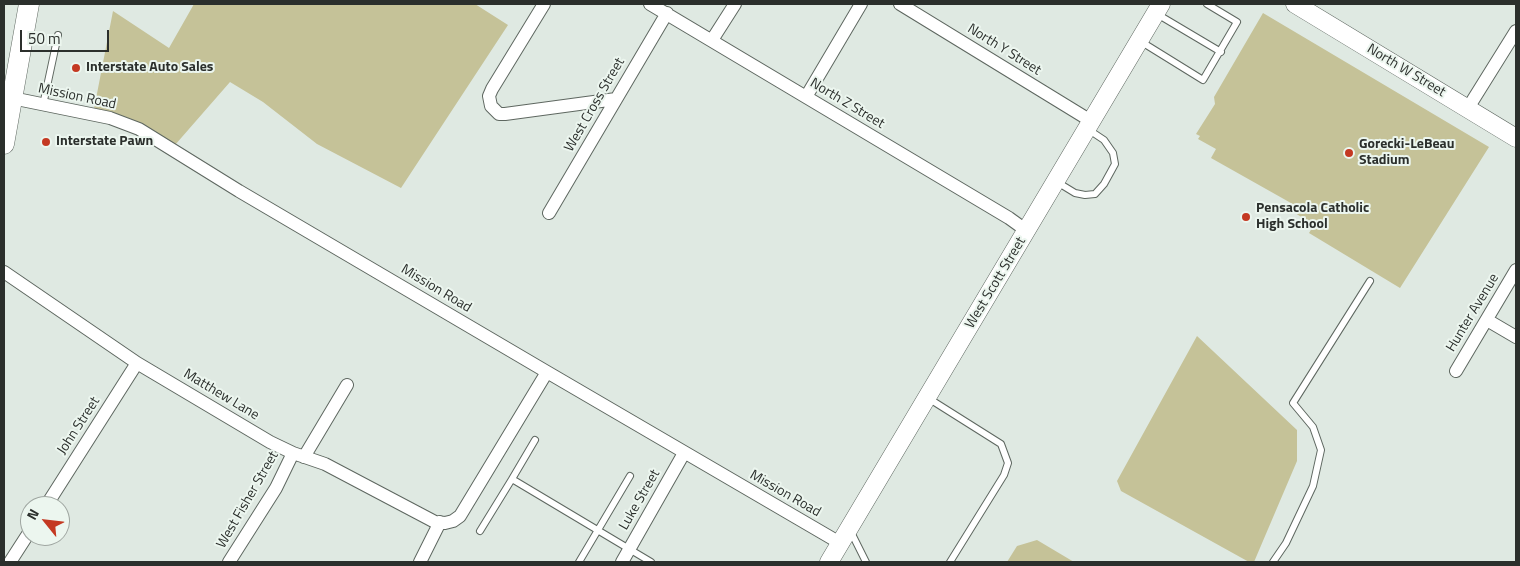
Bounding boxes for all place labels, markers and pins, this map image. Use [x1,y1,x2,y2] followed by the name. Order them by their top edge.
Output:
[86,60,213,76] place label: Interstate Auto Sales
[70,62,82,74] marker: Interstate Auto Sales
[56,134,153,150] place label: Interstate Pawn
[40,136,52,148] marker: Interstate Pawn
[1359,137,1454,170] place label: Gorecki-LeBeau Stadium
[1343,147,1355,159] marker: Gorecki-LeBeau Stadium
[1256,201,1369,233] place label: Pensacola Catholic High School
[1240,211,1252,223] marker: Pensacola Catholic High School

